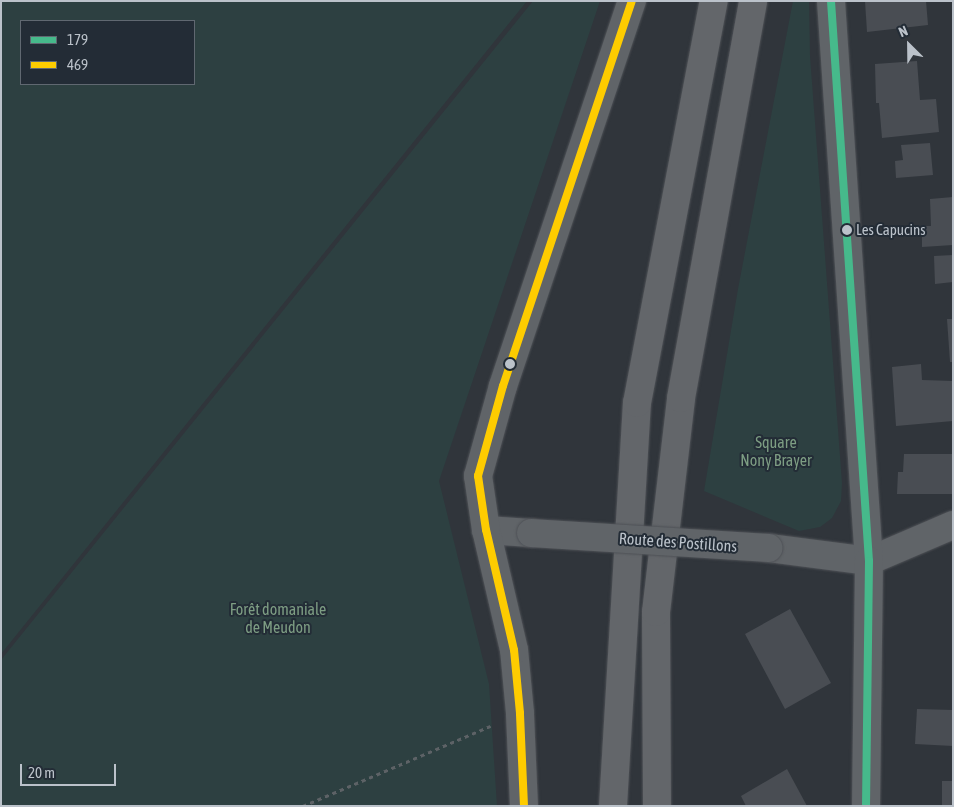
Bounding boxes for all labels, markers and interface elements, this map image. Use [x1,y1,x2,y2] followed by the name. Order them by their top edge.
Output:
[20,20,195,85] legend
[884,20,934,70] north arrow
[896,22,910,40] text: N
[67,31,88,48] text: 179
[67,56,88,73] text: 469
[856,221,926,239] place label: Les Capucins
[842,225,852,235] marker: Les Capucins
[505,359,515,369] unlabelled marker
[740,432,812,470] park label: Square Nony Brayer
[618,528,738,556] street label: Route des Postillons
[230,599,326,637] park label: Forêt domaniale de Meudon
[22,754,119,786] scale bar
[28,764,55,781] text: 20 m

